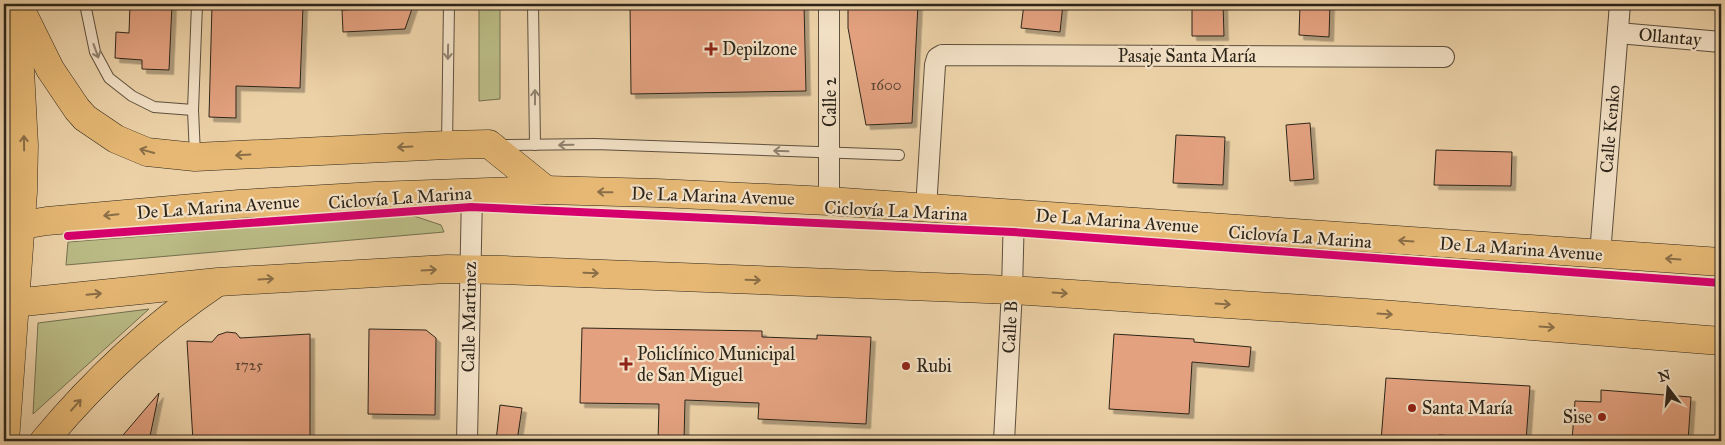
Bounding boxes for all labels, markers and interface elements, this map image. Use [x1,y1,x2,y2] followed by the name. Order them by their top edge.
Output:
[1638,23,1703,51] street label: Ollantay
[722,38,797,60] place label: Depilzone
[704,42,718,56] marker: Depilzone
[92,43,101,58] one-way arrow
[443,44,453,60] one-way arrow
[1118,45,1257,67] street label: Pasaje Santa María
[870,76,902,94] house number: 1600
[819,77,841,127] street label: Calle 2
[1595,84,1625,174] street label: Calle Kenko
[530,89,539,105] one-way arrow
[19,135,28,151] one-way arrow
[558,140,574,150] one-way arrow
[397,142,413,151] one-way arrow
[139,145,155,155] one-way arrow
[773,146,790,156] one-way arrow
[235,150,251,159] one-way arrow
[328,182,473,214] street label: Ciclovía La Marina
[631,182,795,210] street label: De La Marina Avenue
[598,187,614,197] one-way arrow
[136,190,300,224] street label: De La Marina Avenue
[824,196,969,226] street label: Ciclovía La Marina
[1035,204,1199,238] street label: De La Marina Avenue
[103,211,119,220] one-way arrow
[1228,221,1373,253] street label: Ciclovía La Marina
[1439,232,1603,266] street label: De La Marina Avenue
[1398,236,1414,245] one-way arrow
[1665,254,1681,264] one-way arrow
[457,261,481,373] street label: Calle Martinez
[420,265,436,274] one-way arrow
[582,268,599,278] one-way arrow
[258,275,274,284] one-way arrow
[745,275,761,284] one-way arrow
[86,289,102,299] one-way arrow
[1052,289,1068,298] one-way arrow
[1214,299,1230,308] one-way arrow
[998,300,1022,354] street label: Calle B
[1376,310,1392,319] one-way arrow
[1538,322,1554,332] one-way arrow
[637,343,795,387] place label: Policlínico Municipal de San Miguel
[916,355,952,377] place label: Rubi
[235,356,263,374] house number: 1725
[619,357,633,371] marker: Policlínico Municipal de San Miguel
[900,360,912,372] marker: Rubi
[1642,362,1692,412] north arrow
[1657,366,1673,386] text: N
[1422,397,1513,419] place label: Santa María
[70,398,82,411] one-way arrow
[1406,402,1418,414] marker: Santa María
[1563,406,1592,428] place label: Sise
[1596,411,1608,423] marker: Sise

